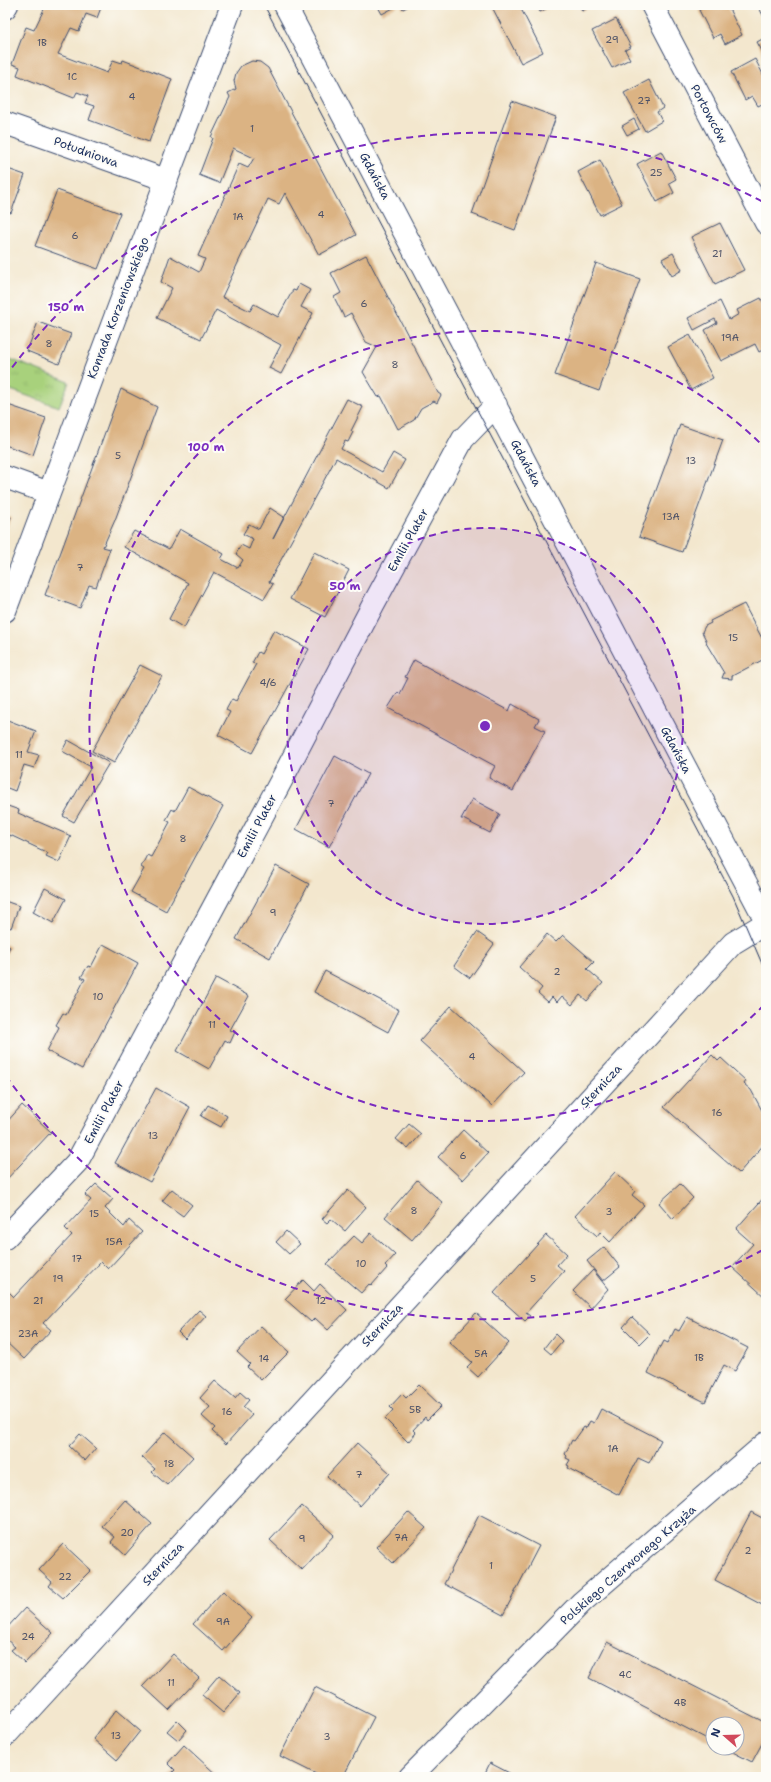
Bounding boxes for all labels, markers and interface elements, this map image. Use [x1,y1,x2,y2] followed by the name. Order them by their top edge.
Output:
[605,33,619,46] house number: 29
[37,36,47,49] house number: 1B
[67,70,77,83] house number: 1C
[687,82,732,147] street label: Portowców
[129,90,136,103] house number: 4
[637,94,651,107] house number: 27
[250,122,254,135] house number: 1
[51,133,121,171] street label: Południowa
[356,150,394,203] street label: Gdańska
[650,166,662,179] house number: 25
[318,208,325,221] house number: 4
[232,210,244,223] house number: 1A
[72,229,79,242] house number: 6
[84,235,152,381] street label: Konrada Korzeniowskiego
[712,247,722,260] house number: 21
[361,297,368,310] house number: 6
[48,299,84,315] text: 150 m
[721,331,739,344] house number: 19A
[46,337,53,350] house number: 8
[392,358,399,371] house number: 8
[507,437,545,490] street label: Gdańska
[188,439,225,455] text: 100 m
[115,449,121,462] house number: 5
[686,454,696,467] house number: 13
[384,505,432,575] street label: Emilii Plater
[662,510,680,523] house number: 13A
[77,561,84,574] house number: 7
[330,578,361,594] text: 50 m
[728,631,738,644] house number: 15
[259,676,277,689] house number: 4/6
[478,719,492,733] centre of rings
[657,724,695,777] street label: Gdańska
[15,748,23,761] house number: 11
[233,791,281,861] street label: Emilii Plater
[328,797,335,810] house number: 7
[180,832,187,845] house number: 8
[270,906,277,919] house number: 9
[554,965,561,978] house number: 2
[93,990,103,1003] house number: 10
[208,1018,216,1031] house number: 11
[469,1050,476,1063] house number: 4
[577,1060,626,1111] street label: Sternicza
[80,1077,128,1147] street label: Emilii Plater
[712,1106,722,1119] house number: 16
[148,1129,158,1142] house number: 13
[460,1149,467,1162] house number: 6
[411,1204,418,1217] house number: 8
[606,1205,613,1218] house number: 3
[89,1207,99,1220] house number: 15
[105,1235,123,1248] house number: 15A
[72,1252,82,1265] house number: 17
[356,1257,366,1270] house number: 10
[53,1272,63,1285] house number: 19
[530,1272,536,1285] house number: 5
[33,1294,43,1307] house number: 21
[316,1294,326,1307] house number: 12
[358,1299,407,1350] street label: Sternicza
[18,1327,38,1340] house number: 23A
[474,1347,488,1360] house number: 5A
[694,1351,704,1364] house number: 1B
[259,1352,269,1365] house number: 14
[409,1403,421,1416] house number: 5B
[222,1405,232,1418] house number: 16
[607,1442,619,1455] house number: 1A
[163,1457,175,1470] house number: 18
[356,1468,363,1481] house number: 7
[557,1501,700,1628] street label: Polskiego Czerwonego Krzyża
[120,1526,134,1539] house number: 20
[394,1531,408,1544] house number: 7A
[299,1532,306,1545] house number: 9
[139,1538,188,1589] street label: Sternicza
[745,1544,752,1557] house number: 2
[489,1559,493,1572] house number: 1
[58,1570,72,1583] house number: 22
[216,1615,230,1628] house number: 9A
[21,1630,35,1643] house number: 24
[618,1668,632,1681] house number: 4C
[167,1676,175,1689] house number: 11
[674,1696,687,1709] house number: 4B
[705,1716,745,1756] north arrow
[708,1726,725,1739] text: N
[111,1729,121,1742] house number: 13
[324,1730,331,1743] house number: 3

